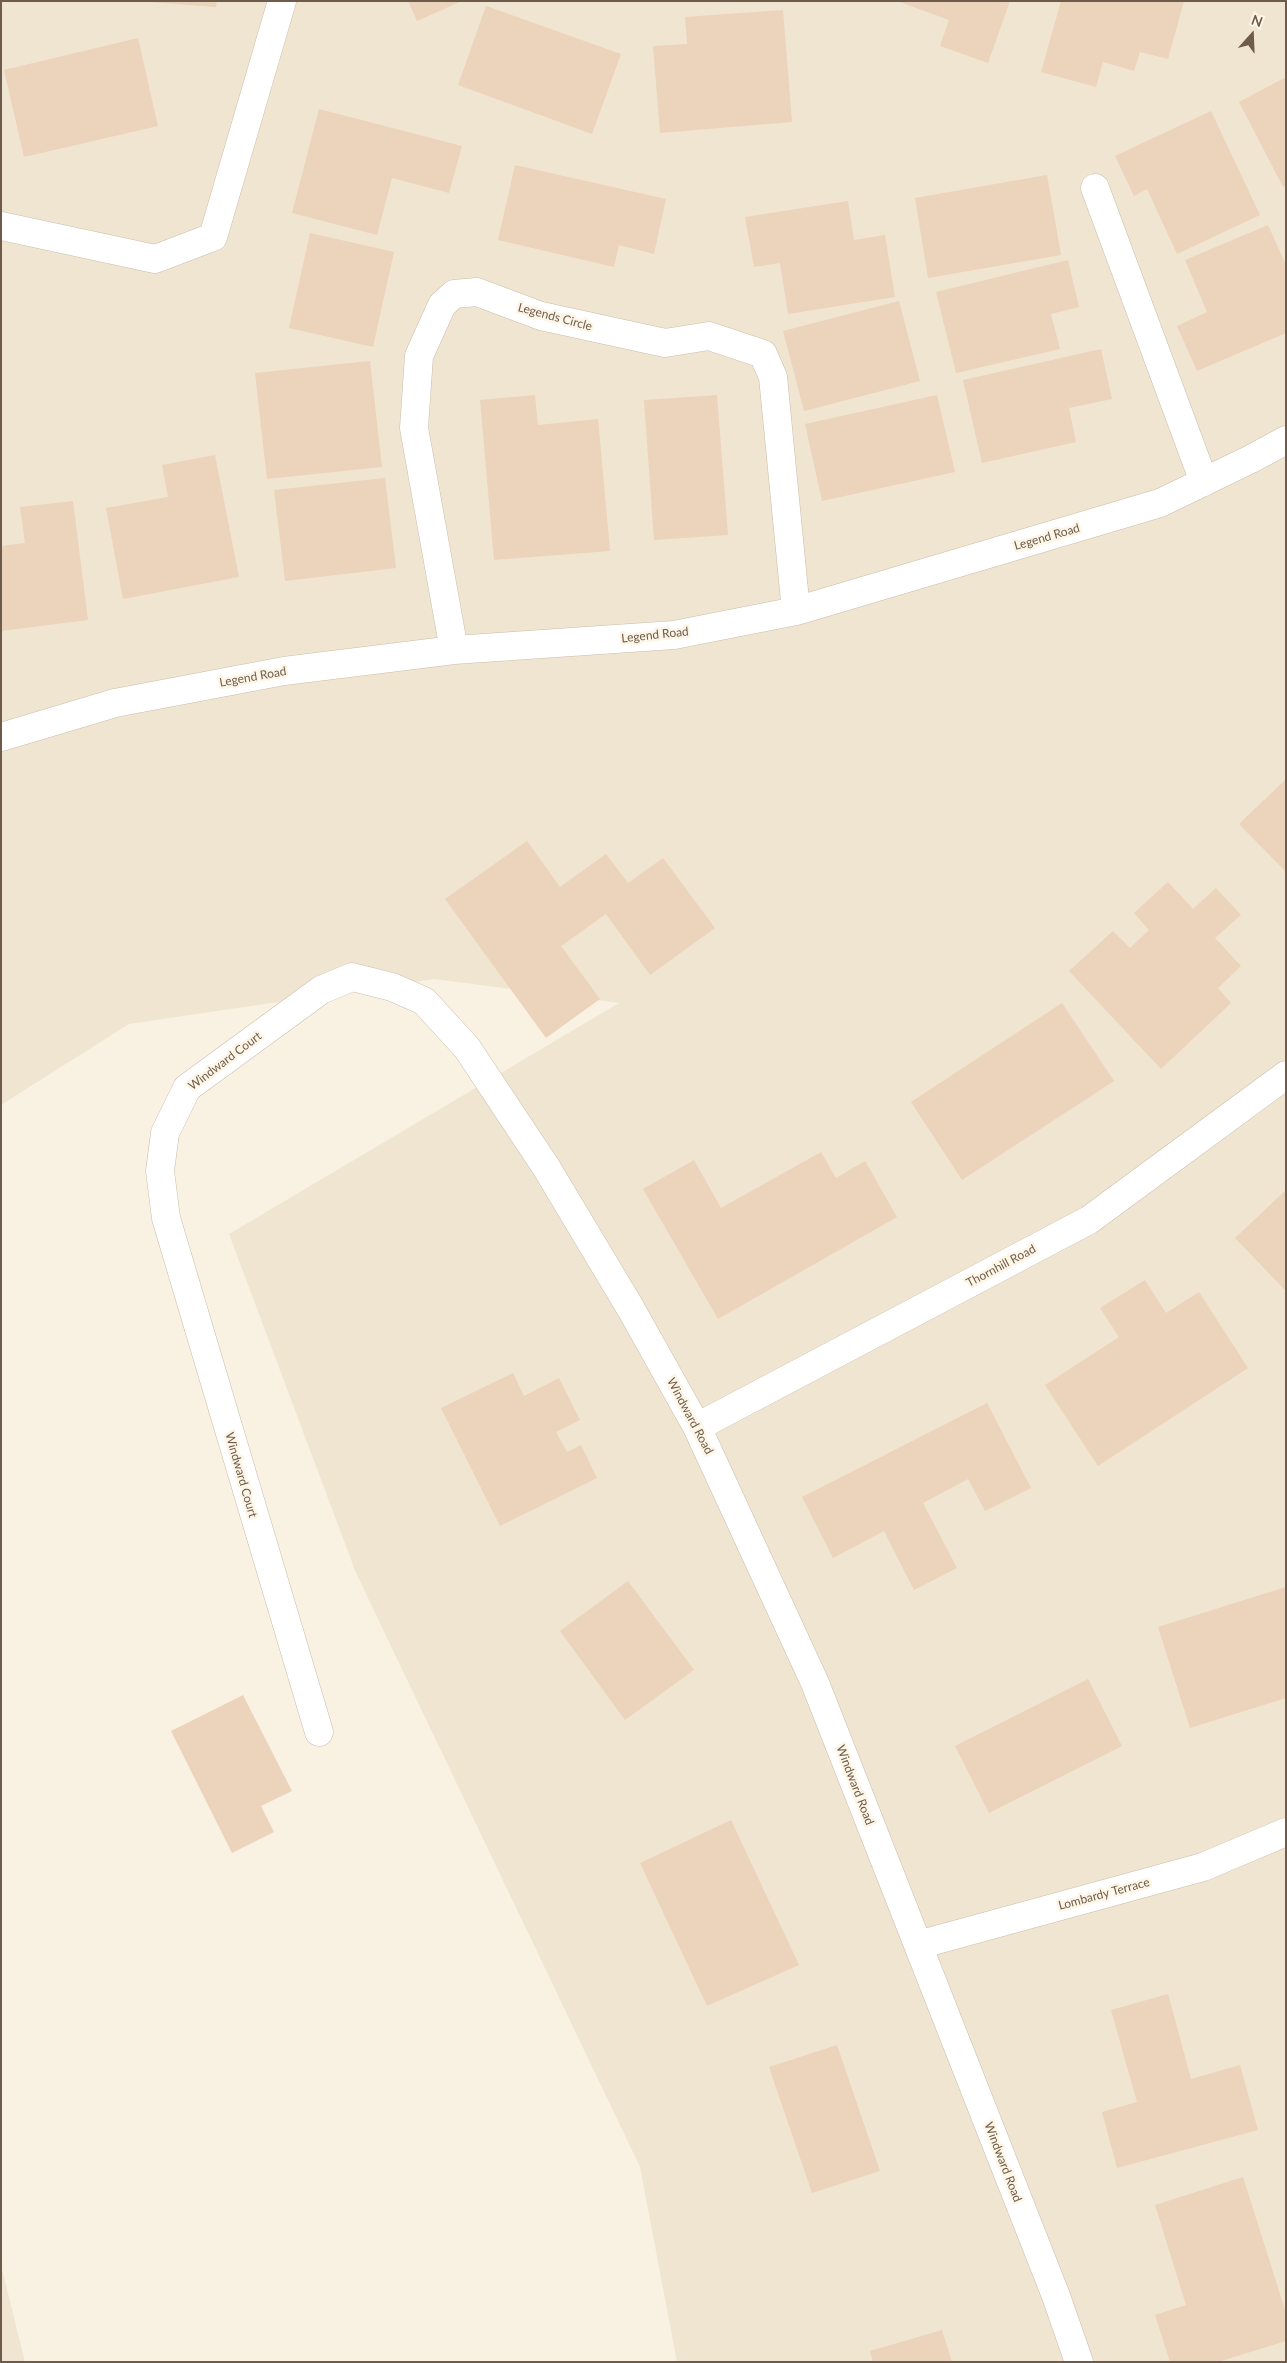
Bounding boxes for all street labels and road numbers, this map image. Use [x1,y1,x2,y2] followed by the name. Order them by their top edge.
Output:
[516,300,594,334] street label: Legends Circle
[1013,521,1081,553] street label: Legend Road
[621,624,689,646] street label: Legend Road
[218,664,288,690] street label: Legend Road
[186,1029,264,1093] street label: Windward Court
[964,1242,1038,1290] street label: Thornhill Road
[664,1375,716,1457] street label: Windward Road
[222,1431,260,1519] street label: Windward Court
[833,1743,877,1827] street label: Windward Road
[1057,1875,1151,1913] street label: Lombardy Terrace
[981,2120,1025,2204] street label: Windward Road

